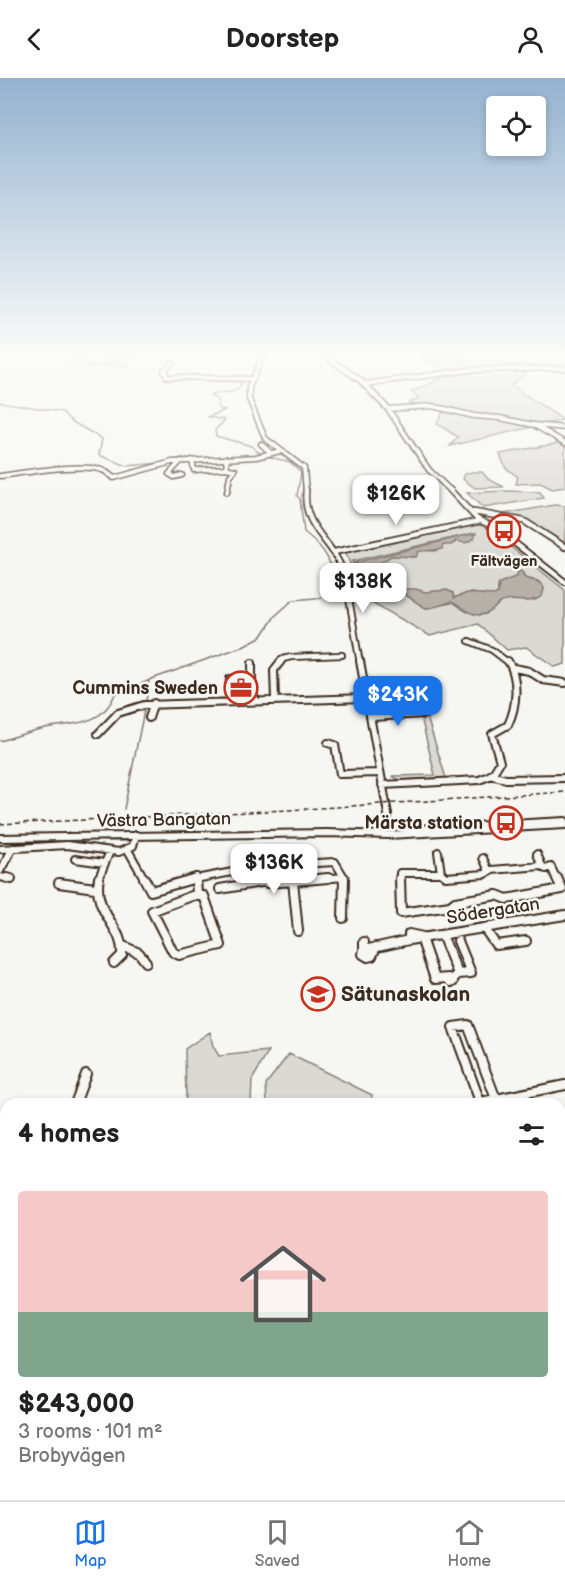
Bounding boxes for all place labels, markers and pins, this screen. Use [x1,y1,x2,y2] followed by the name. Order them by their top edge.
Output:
[354,475,438,526] pin: $126K
[486,513,522,549] bus stop icon: Fältvägen
[471,552,537,571] place label: Fältvägen
[321,563,405,614] pin: $138K
[223,670,259,706] office icon: Cummins Sweden
[356,676,440,727] pin: $243K
[72,678,218,699] place label: Cummins Sweden
[488,805,524,841] bus stop icon: Märsta station
[365,813,483,834] place label: Märsta station
[232,844,316,895] pin: $136K
[300,976,336,1012] school or university icon: Sätunaskolan
[341,982,470,1007] place label: Sätunaskolan

